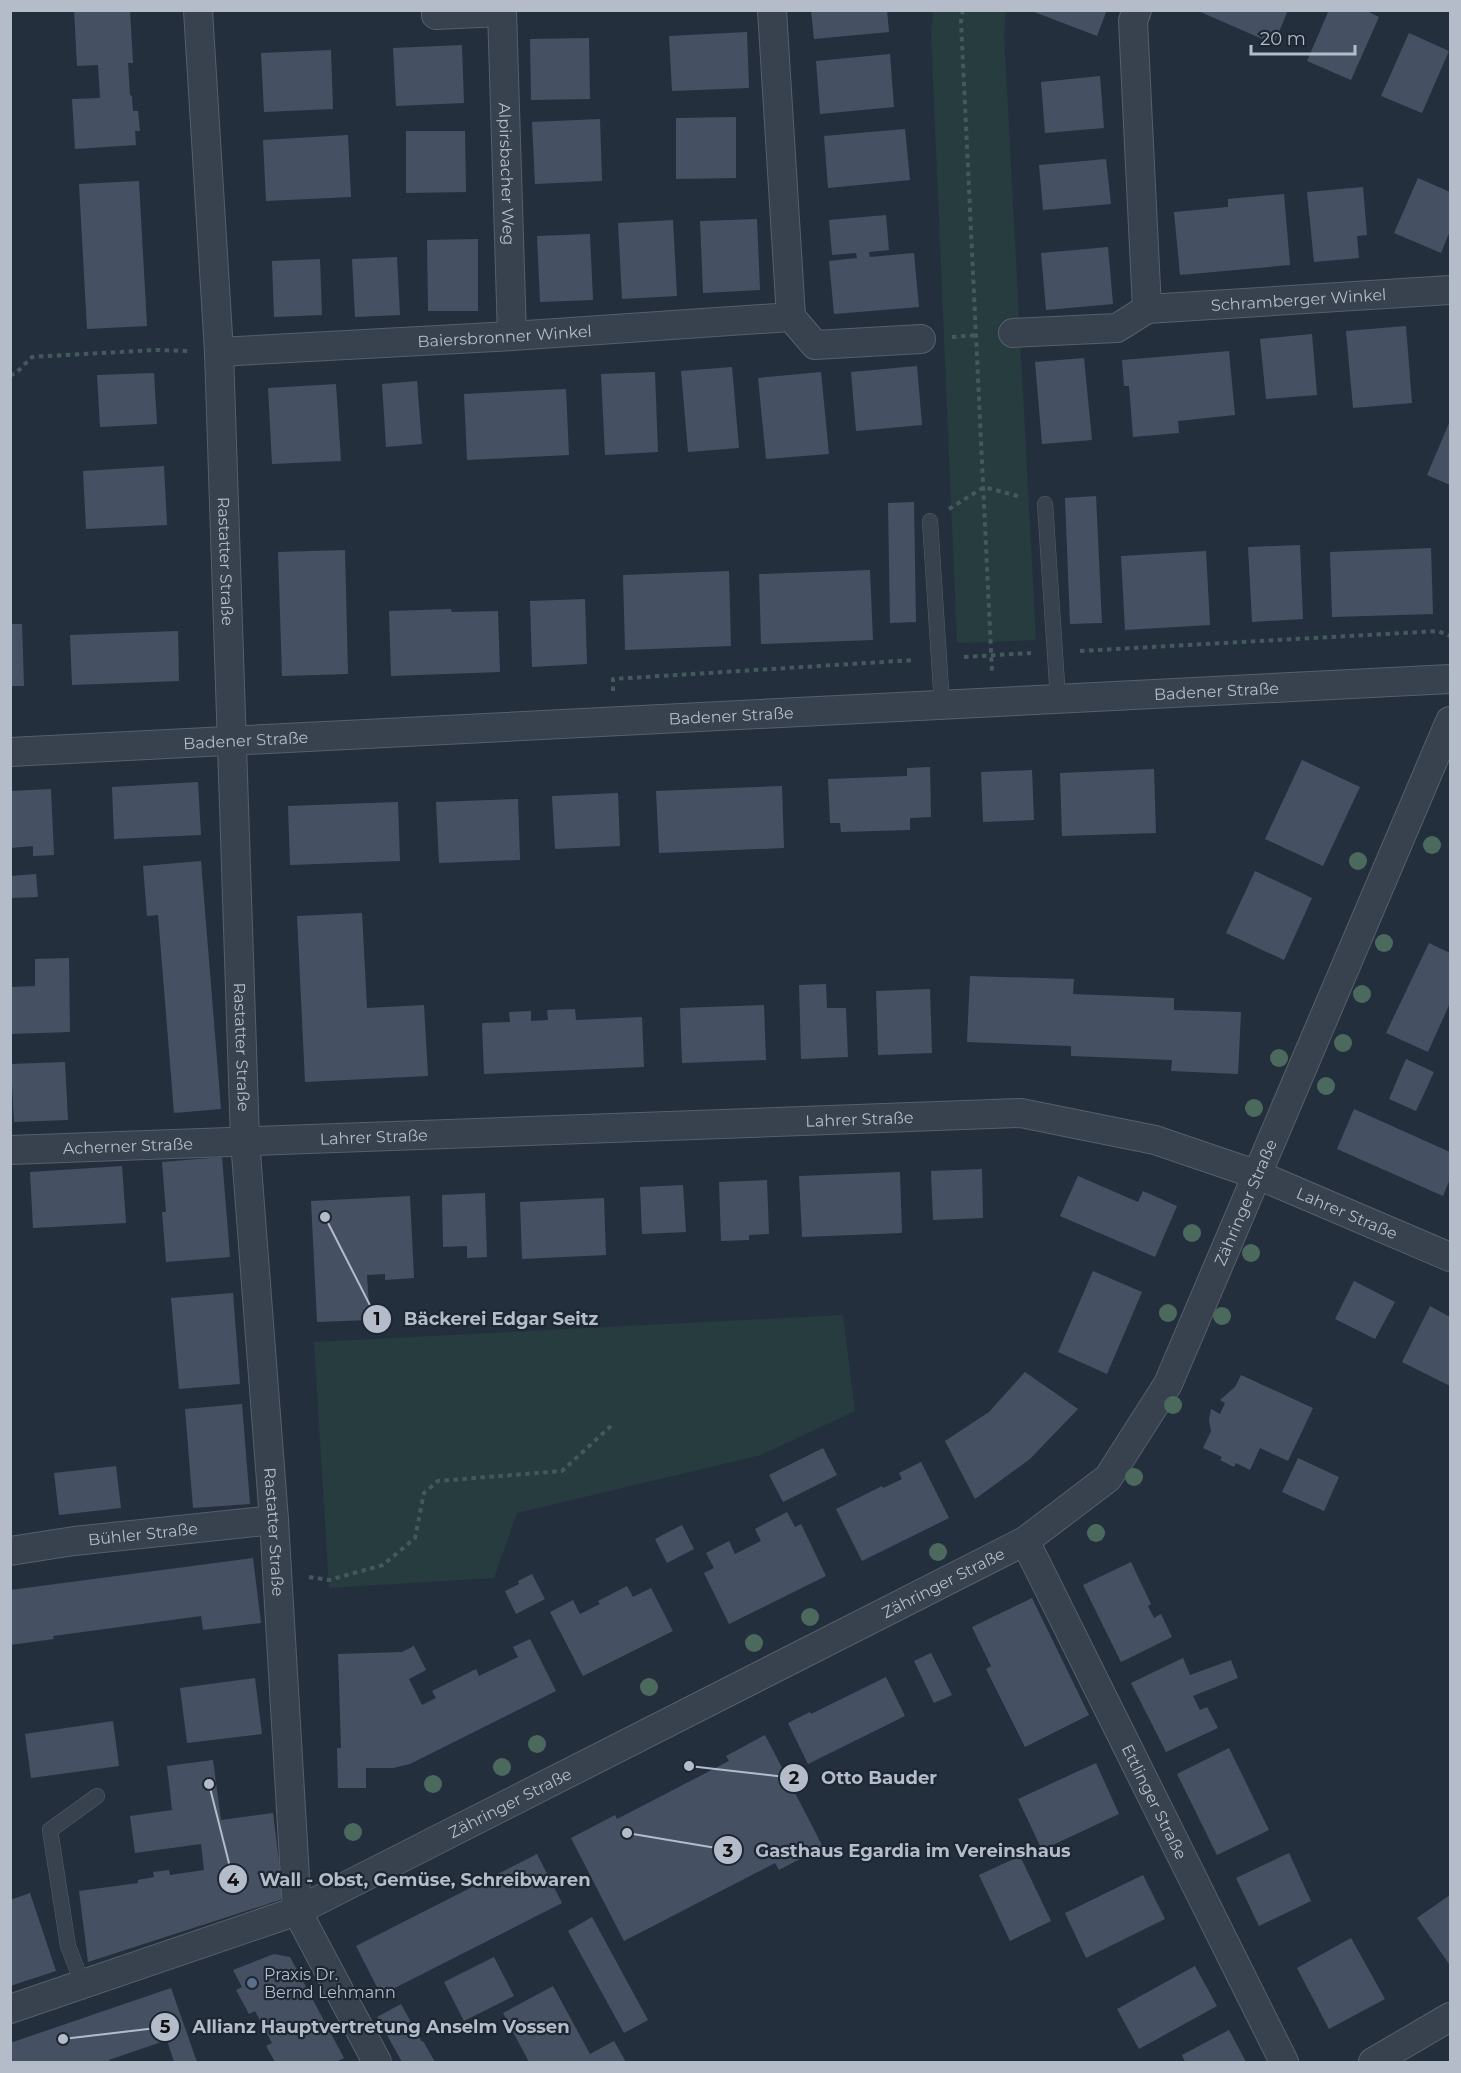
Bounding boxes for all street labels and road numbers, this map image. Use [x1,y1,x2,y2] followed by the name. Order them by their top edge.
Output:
[495,102,518,246] street label: Alpirsbacher Weg
[1210,285,1387,315] street label: Schramberger Winkel
[417,322,592,351] street label: Baiersbronner Winkel
[214,496,237,626] street label: Rastatter Straße
[1154,679,1279,704] street label: Badener Straße
[668,703,794,729] street label: Badener Straße
[183,728,309,753] street label: Badener Straße
[230,982,253,1112] street label: Rastatter Straße
[805,1108,914,1131] street label: Lahrer Straße
[319,1126,428,1149] street label: Lahrer Straße
[63,1134,193,1158] street label: Acherner Straße
[1210,1137,1281,1269] street label: Zähringer Straße
[1293,1184,1400,1243] street label: Lahrer Straße
[260,1467,287,1597] street label: Rastatter Straße
[87,1519,199,1549] street label: Bühler Straße
[879,1544,1008,1622] street label: Zähringer Straße
[1118,1741,1191,1862] street label: Ettlinger Straße
[445,1764,575,1842] street label: Zähringer Straße

